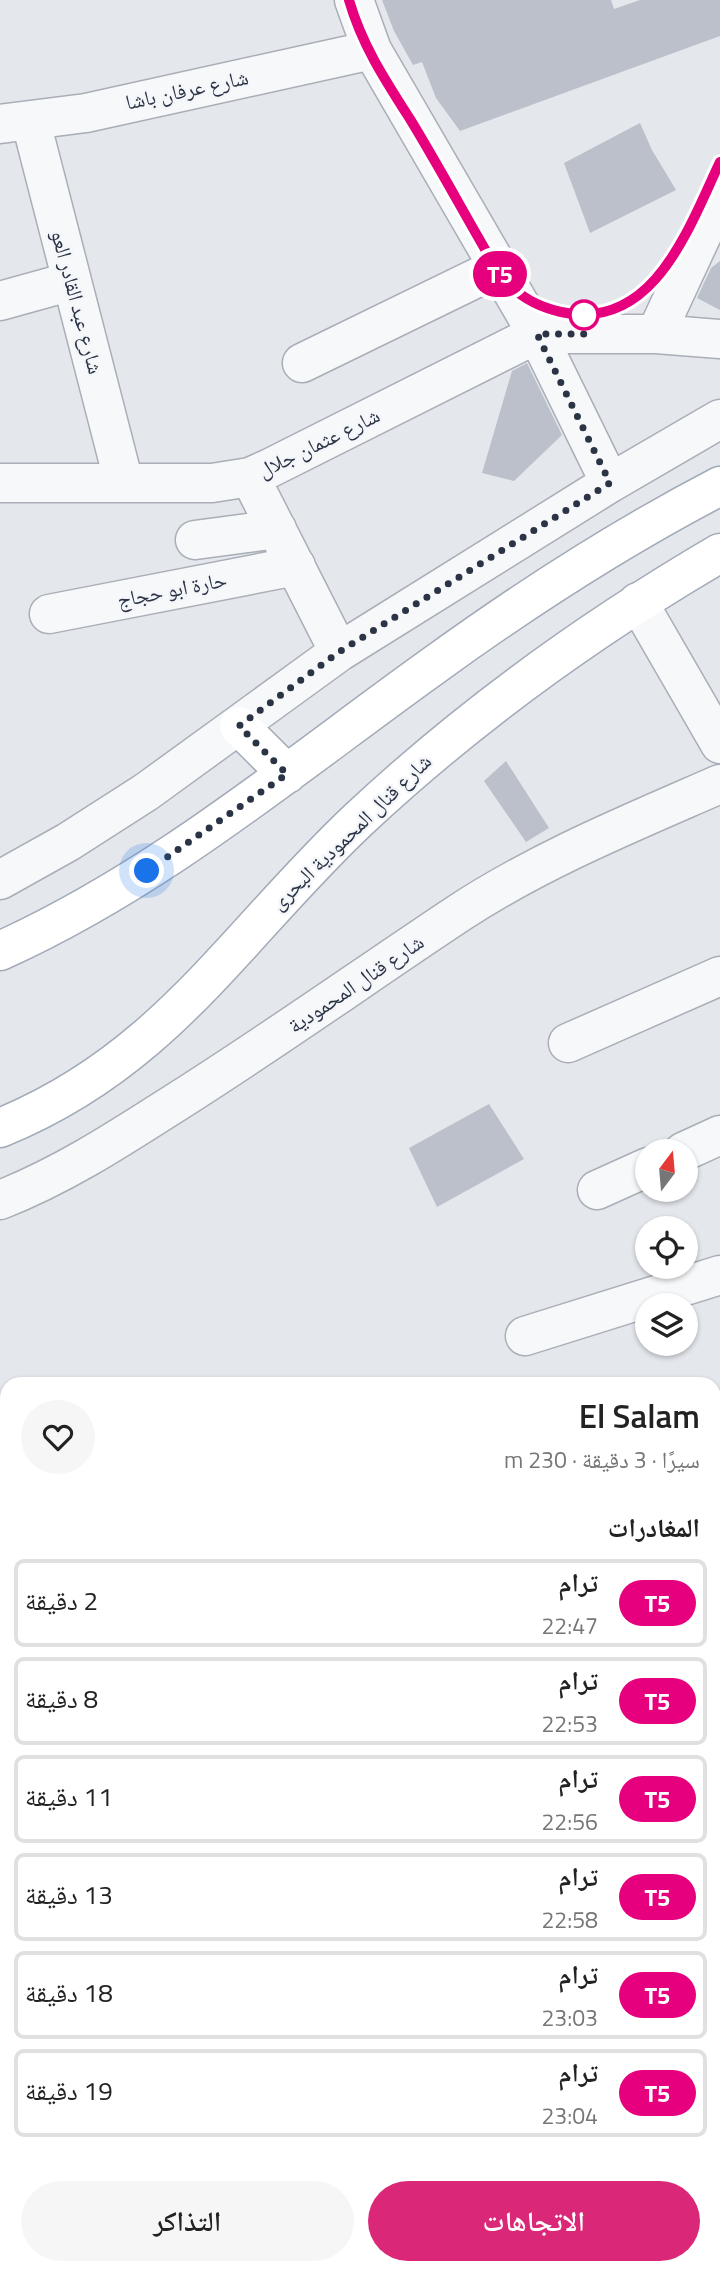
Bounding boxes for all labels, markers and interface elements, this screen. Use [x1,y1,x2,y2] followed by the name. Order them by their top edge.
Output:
[122,60,251,118] street label: شارع عرفان باشا
[43,226,113,377] street label: شارع عبد القادر العو
[468,251,532,297] line badge: T5
[487,256,513,292] text: T5
[569,300,599,330] unlabelled marker
[252,399,385,485] street label: شارع عثمان جلال
[114,563,229,615] street label: حارة ابو حجاج
[262,746,438,917] street label: شارع قنال المحمودية البحرى
[129,853,164,888] your location
[281,926,430,1041] street label: شارع قنال المحمودية
[635,1139,698,1202] north arrow
[635,1139,698,1356] map controls
[635,1216,698,1279] button: locate
[635,1293,698,1356] button: layers
[579,1391,700,1441] text: El Salam
[21,1400,95,1474] button: heart
[504,1442,700,1477] text: سيرًا · 3 دقيقة · 230 m
[608,1508,700,1547] text: المغادرات
[558,1563,598,1602] text: ترام
[25,1581,98,1620] text: 2 دقيقة
[644,1585,671,1621] text: T5
[541,1608,598,1643] text: 22:47
[558,1661,598,1700] text: ترام
[25,1679,98,1718] text: 8 دقيقة
[644,1683,671,1719] text: T5
[541,1706,598,1741] text: 22:53
[558,1759,598,1798] text: ترام
[25,1777,113,1816] text: 11 دقيقة
[644,1781,671,1817] text: T5
[541,1804,598,1839] text: 22:56
[558,1857,598,1896] text: ترام
[25,1875,113,1914] text: 13 دقيقة
[644,1879,671,1915] text: T5
[541,1902,598,1937] text: 22:58
[558,1955,598,1994] text: ترام
[25,1973,113,2012] text: 18 دقيقة
[644,1977,671,2013] text: T5
[541,2000,598,2035] text: 23:03
[558,2053,598,2092] text: ترام
[25,2071,113,2110] text: 19 دقيقة
[644,2075,671,2111] text: T5
[541,2098,598,2133] text: 23:04
[21,2181,354,2261] button: التذاكر
[368,2181,700,2261] button: الاتجاهات

